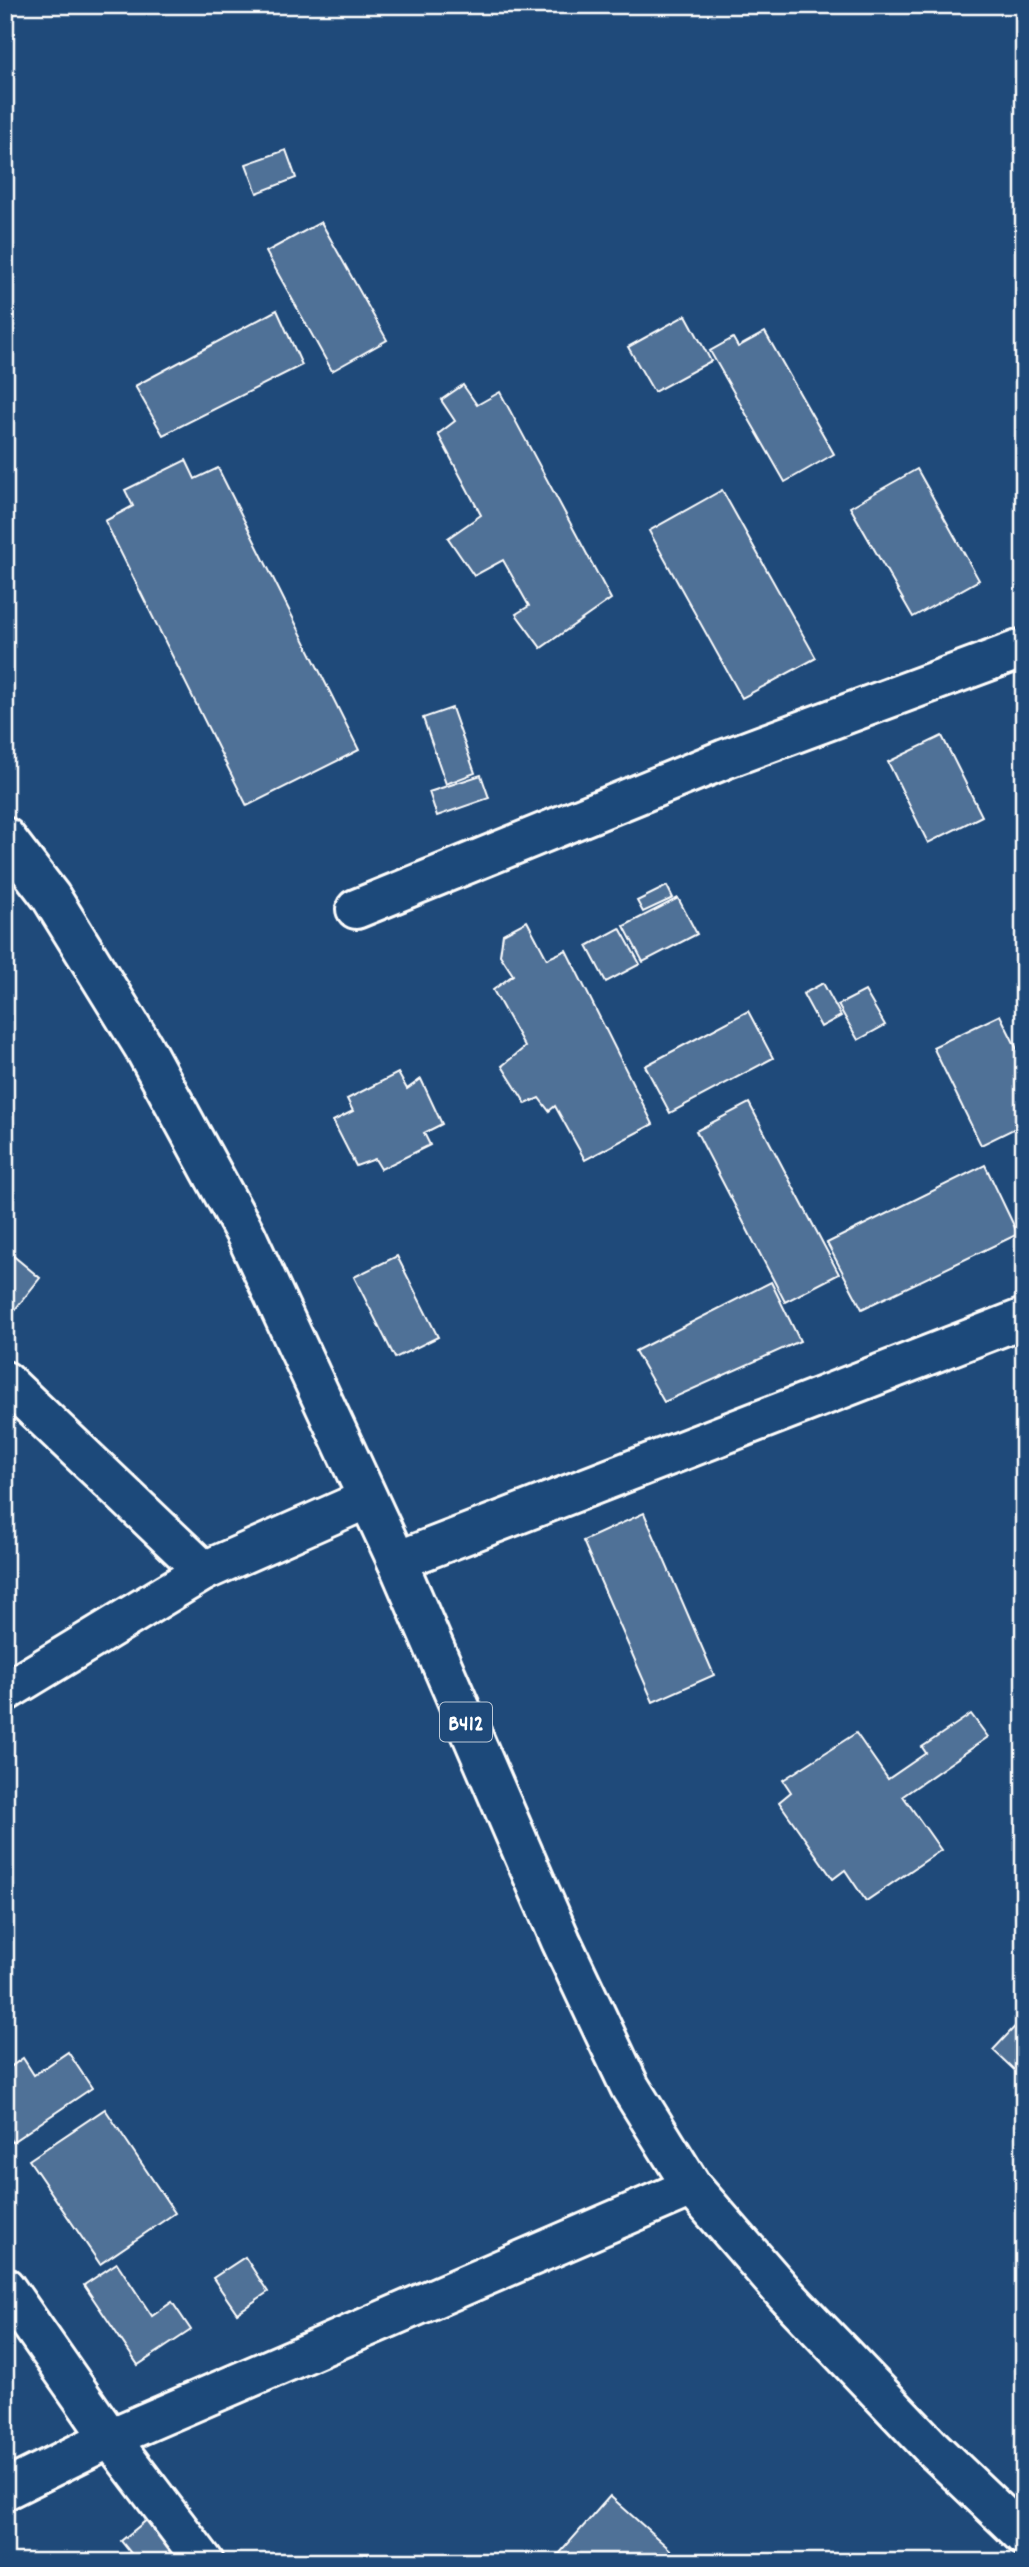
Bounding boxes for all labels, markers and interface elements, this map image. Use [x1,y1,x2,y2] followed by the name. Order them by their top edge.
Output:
[440,1702,492,1742] road number: B412

